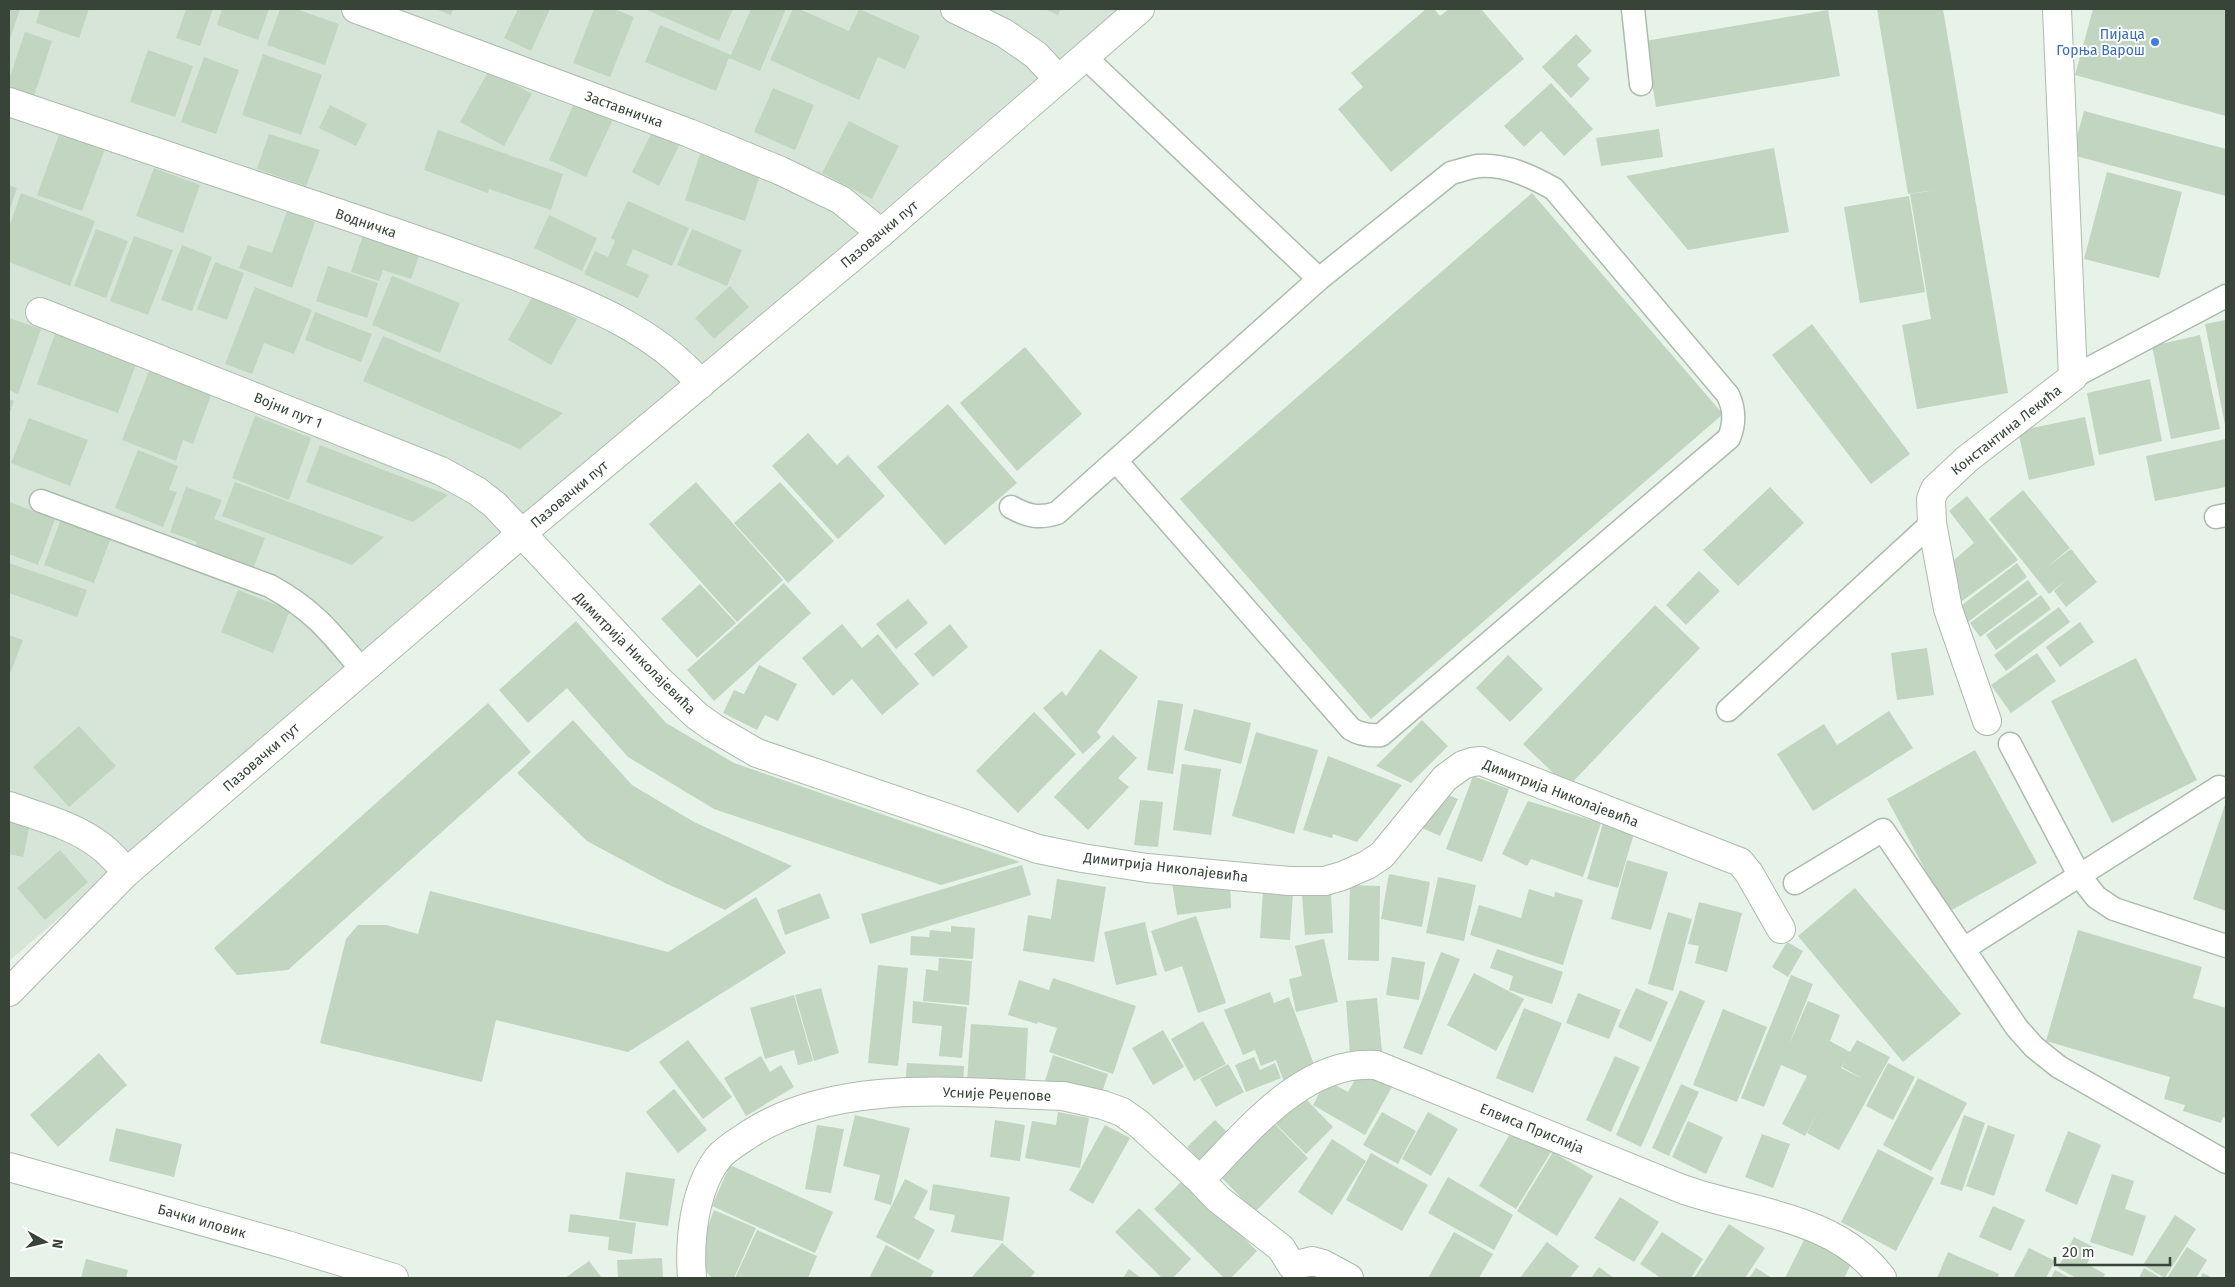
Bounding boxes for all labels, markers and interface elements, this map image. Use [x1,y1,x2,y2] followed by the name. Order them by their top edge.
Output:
[2056,26,2145,59] place label: Пијаца Горња Варош
[2149,36,2161,48] marker: Пијаца Горња Варош
[582,87,665,131] street label: Заставничка
[837,197,922,272] street label: Пазовачки пут
[333,205,399,242] street label: Водничка
[1948,382,2065,479] street label: Константина Лекића
[251,389,324,432] street label: Војни пут 1
[527,457,612,532] street label: Пазовачки пут
[569,588,699,718] street label: Димитрија Николајевића
[219,719,304,795] street label: Пазовачки пут
[1480,756,1641,831] street label: Димитрија Николајевића
[1082,849,1249,886] street label: Димитрија Николајевића
[942,1084,1052,1105] street label: Усније Реџепове
[1477,1100,1586,1157] street label: Елвиса Прислија
[156,1201,249,1242] street label: Бачки иловик
[20,1217,70,1267] north arrow
[2055,1234,2170,1266] scale bar
[48,1238,66,1250] text: N
[2062,1243,2095,1261] text: 20 m

